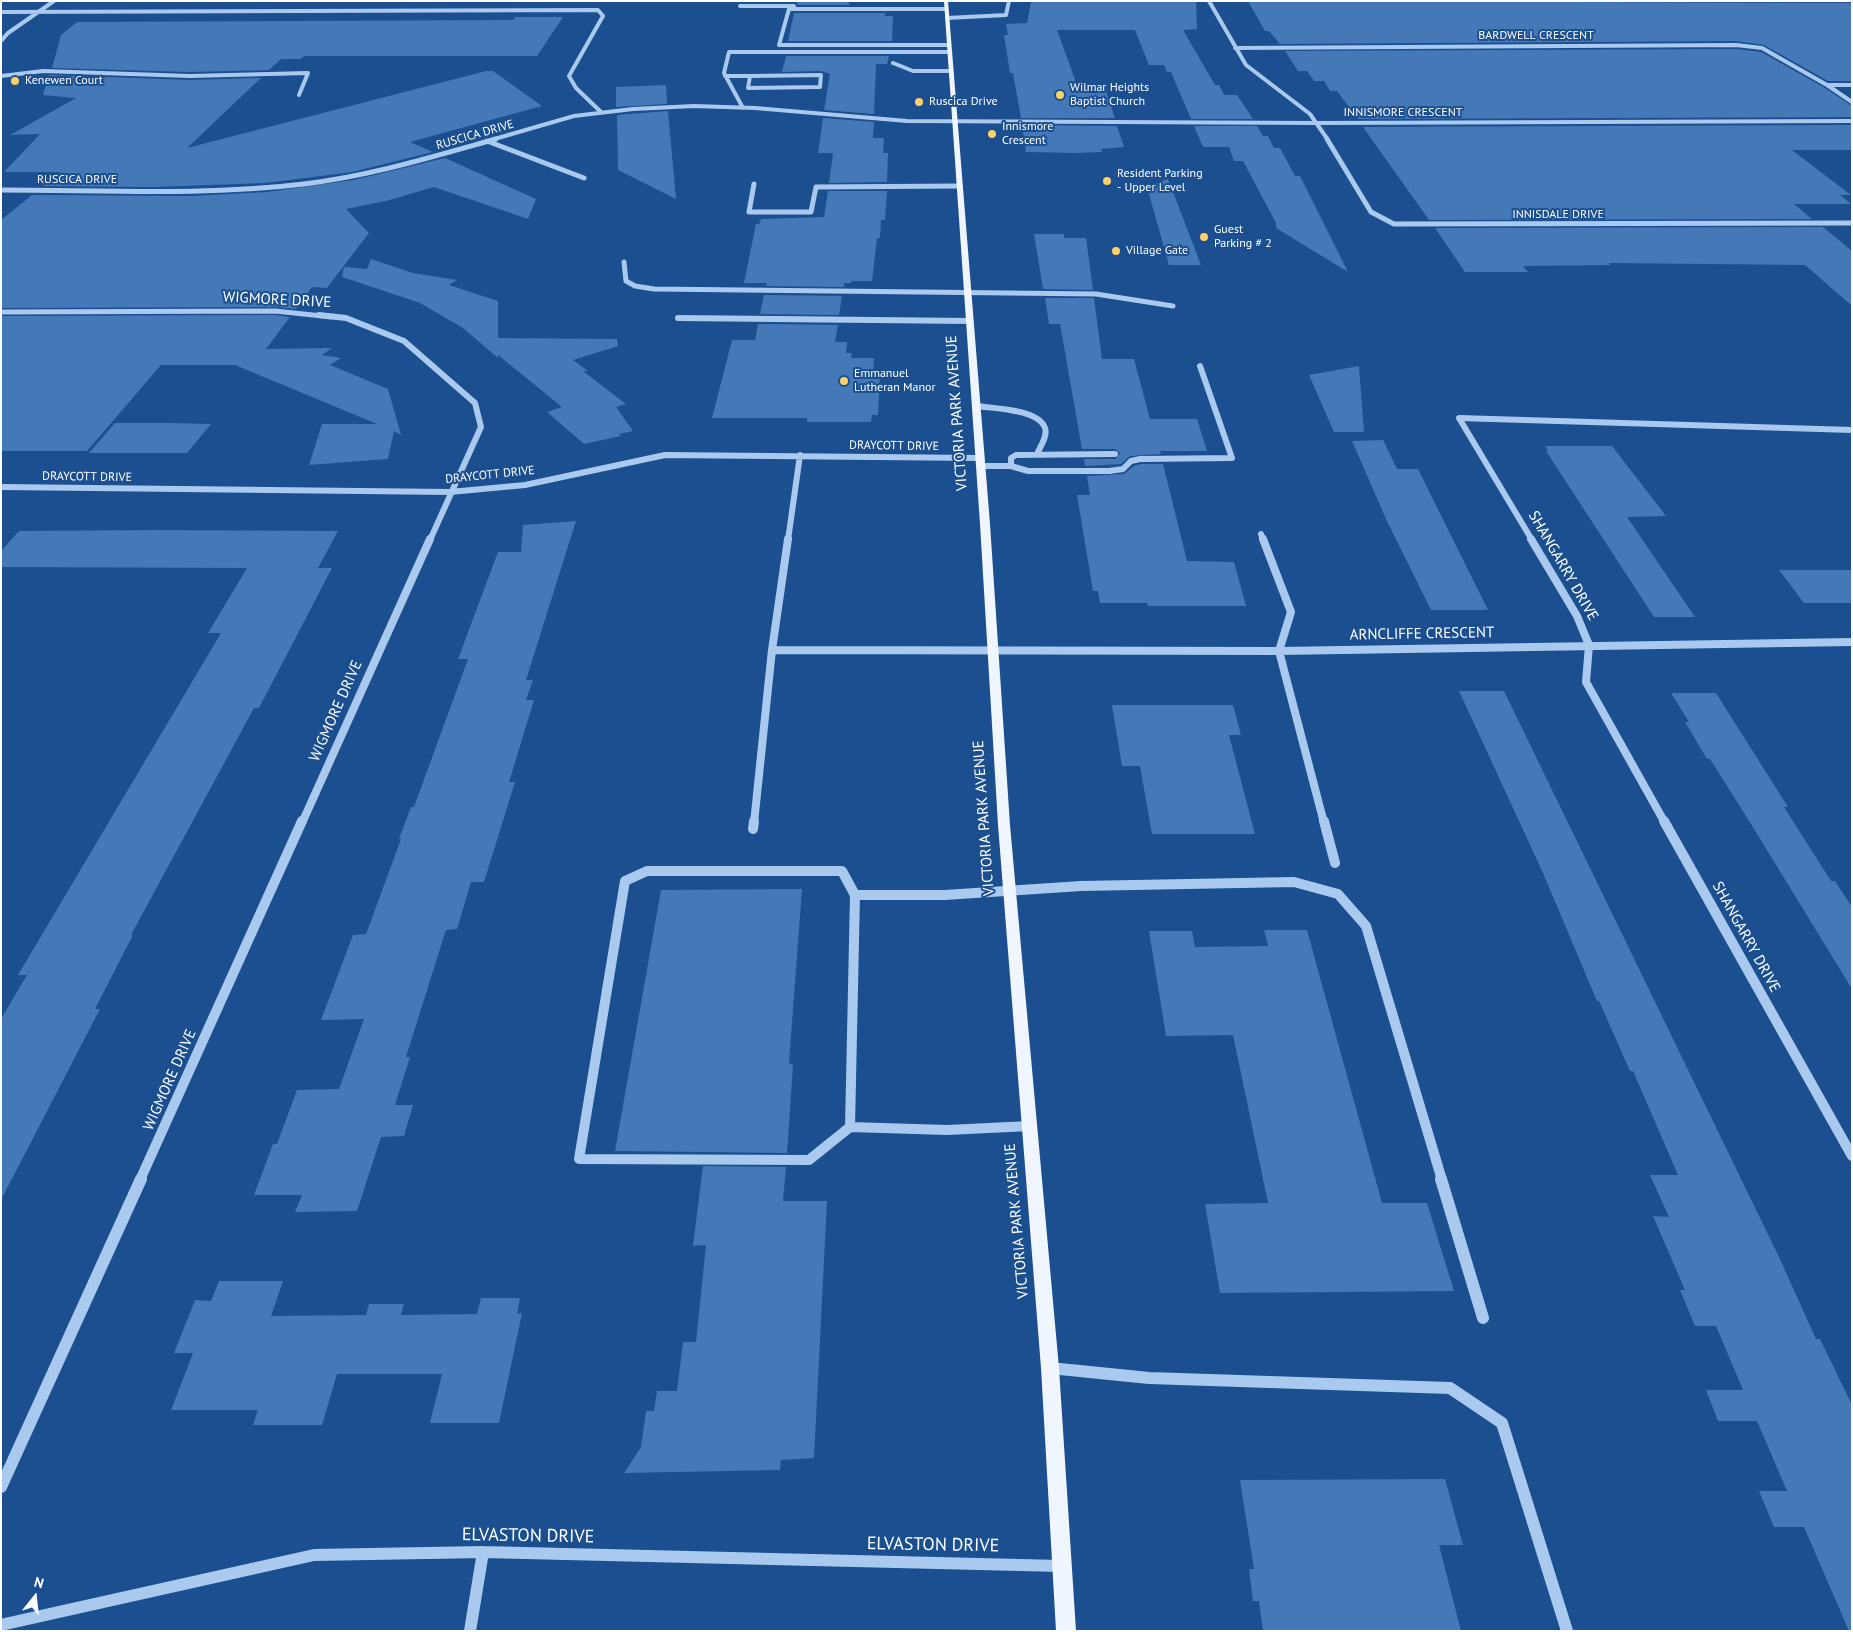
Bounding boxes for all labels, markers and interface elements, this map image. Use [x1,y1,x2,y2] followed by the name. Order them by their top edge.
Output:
[1478,29,1594,43] street label: BARDWELL CRESCENT
[25,74,103,88] place label: Kenewen Court
[9,75,21,87] marker: Kenewen Court
[1070,81,1149,109] place label: Wilmar Heights Baptist Church
[1054,89,1066,101] marker: Wilmar Heights Baptist Church
[929,95,998,109] place label: Ruscica Drive
[913,96,925,108] marker: Ruscica Drive
[1344,106,1462,120] street label: INNISMORE CRESCENT
[434,117,516,153] street label: RUSCICA DRIVE
[1002,120,1053,148] place label: Innismore Crescent
[986,128,998,140] marker: Innismore Crescent
[1117,167,1203,195] place label: Resident Parking - Upper Level
[37,173,117,187] street label: RUSCICA DRIVE
[1101,175,1113,187] marker: Resident Parking - Upper Level
[1512,208,1604,222] street label: INNISDALE DRIVE
[1214,223,1272,251] place label: Guest Parking # 2
[1198,231,1210,243] marker: Guest Parking # 2
[1126,244,1188,258] place label: Village Gate
[1110,245,1122,257] marker: Village Gate
[222,288,332,312] street label: WIGMORE DRIVE
[943,335,971,491] street label: VICTORIA PARK AVENUE
[854,367,935,395] place label: Emmanuel Lutheran Manor
[838,375,850,387] marker: Emmanuel Lutheran Manor
[849,438,939,454] street label: DRAYCOTT DRIVE
[445,463,535,487] street label: DRAYCOTT DRIVE
[42,469,132,485] street label: DRAYCOTT DRIVE
[1524,508,1602,624] street label: SHANGARRY DRIVE
[1350,624,1494,644] street label: ARNCLIFFE CRESCENT
[306,658,366,764] street label: WIGMORE DRIVE
[970,740,998,896] street label: VICTORIA PARK AVENUE
[1708,878,1784,996] street label: SHANGARRY DRIVE
[140,1027,200,1133] street label: WIGMORE DRIVE
[1001,1143,1033,1299] street label: VICTORIA PARK AVENUE
[462,1524,594,1548] street label: ELVASTON DRIVE
[867,1533,999,1557] street label: ELVASTON DRIVE
[10,1572,60,1622] north arrow
[32,1573,46,1592] text: N

